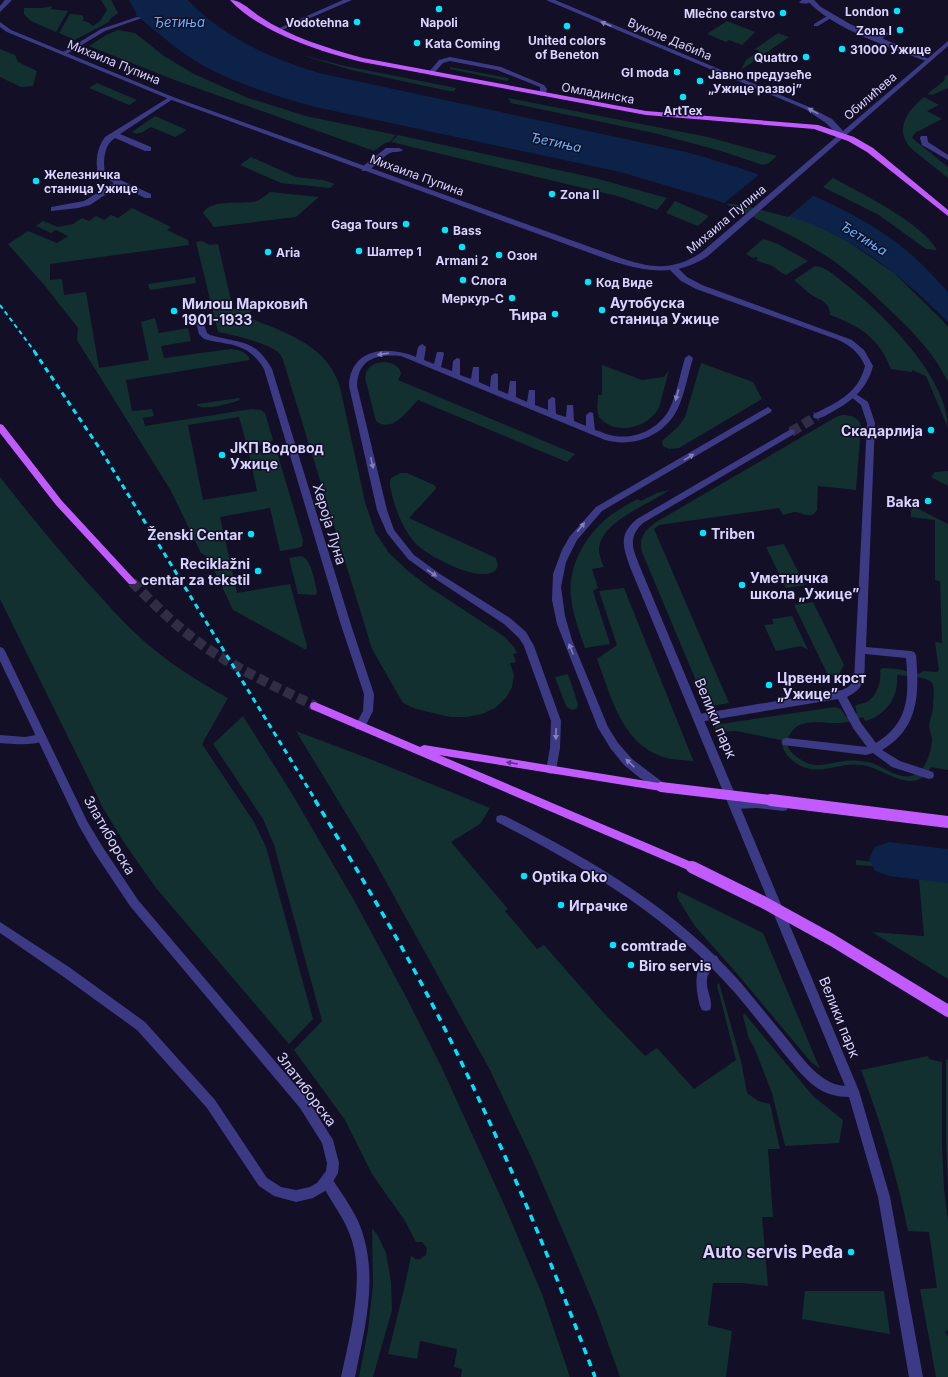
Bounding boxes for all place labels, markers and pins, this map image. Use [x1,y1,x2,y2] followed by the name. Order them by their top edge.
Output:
[434,4,444,14] marker: Napoli
[845,4,889,19] place label: London
[684,6,775,21] place label: Mlečno carstvo
[892,6,902,16] marker: London
[778,8,788,18] marker: Mlečno carstvo
[285,15,349,30] place label: Vodotehna
[420,15,458,30] place label: Napoli
[352,17,362,27] marker: Vodotehna
[562,21,572,31] marker: United colors of Beneton
[856,23,892,38] place label: Zona I
[895,25,905,35] marker: Zona I
[528,33,606,62] place label: United colors of Beneton
[425,36,500,51] place label: Kata Coming
[412,38,422,48] marker: Kata Coming
[850,42,931,57] place label: 31000 Ужице
[837,44,847,54] marker: 31000 Ужице
[754,50,798,65] place label: Quattro
[801,52,811,62] marker: Quattro
[621,65,669,80] place label: GI moda
[672,67,682,77] marker: GI moda
[708,67,812,96] place label: Јавно предузеће „Ужице развој”
[695,76,705,86] marker: Јавно предузеће „Ужице развој”
[678,92,688,102] marker: ArtTex
[663,103,703,118] place label: ArtTex
[44,167,138,196] place label: Железничка станица Ужице
[31,176,41,186] marker: Железничка станица Ужице
[560,187,599,202] place label: Zona II
[547,189,557,199] marker: Zona II
[331,217,398,232] place label: Gaga Tours
[401,219,411,229] marker: Gaga Tours
[453,223,482,238] place label: Bass
[440,225,450,235] marker: Bass
[457,242,467,252] marker: Armani 2
[367,244,422,259] place label: Шалтер 1
[276,245,300,260] place label: Aria
[354,246,364,256] marker: Шалтер 1
[263,247,273,257] marker: Aria
[507,248,537,263] place label: Озон
[494,250,504,260] marker: Озон
[436,253,488,268] place label: Armani 2
[471,273,507,288] place label: Слога
[458,275,468,285] marker: Слога
[596,275,653,290] place label: Код Виде
[583,277,593,287] marker: Код Виде
[442,291,504,306] place label: Меркур-С
[507,293,517,303] marker: Меркур-С
[610,294,719,327] place label: Аутобуска станица Ужице
[182,295,308,328] place label: Милош Марковић 1901-1933
[597,305,607,315] marker: Аутобуска станица Ужице
[169,306,179,316] marker: Милош Марковић 1901-1933
[509,306,547,323] place label: Ћира
[550,309,560,319] marker: Ћира
[841,422,923,439] place label: Скадарлија
[926,425,936,435] marker: Скадарлија
[230,439,324,472] place label: ЈКП Водовод Ужице
[217,450,227,460] marker: ЈКП Водовод Ужице
[886,493,920,510] place label: Baka
[923,496,933,506] marker: Baka
[147,525,243,543] place label: Ženski Centar
[711,525,755,542] place label: Triben
[698,528,708,538] marker: Triben
[246,529,256,539] marker: Ženski Centar
[141,555,250,588] place label: Reciklažni centar za tekstil
[253,566,263,576] marker: Reciklažni centar za tekstil
[750,569,859,602] place label: Уметничка школа „Ужице”
[737,580,747,590] marker: Уметничка школа „Ужице”
[777,669,866,702] place label: Црвени крст „Ужице”
[764,680,774,690] marker: Црвени крст „Ужице”
[532,868,608,885] place label: Optika Oko
[519,871,529,881] marker: Optika Oko
[569,897,628,914] place label: Играчке
[556,900,566,910] marker: Играчке
[621,937,687,954] place label: comtrade
[608,940,618,950] marker: comtrade
[639,957,712,974] place label: Biro servis
[626,960,636,970] marker: Biro servis
[702,1242,843,1262] place label: Auto servis Peđa
[846,1247,856,1257] marker: Auto servis Peđa

